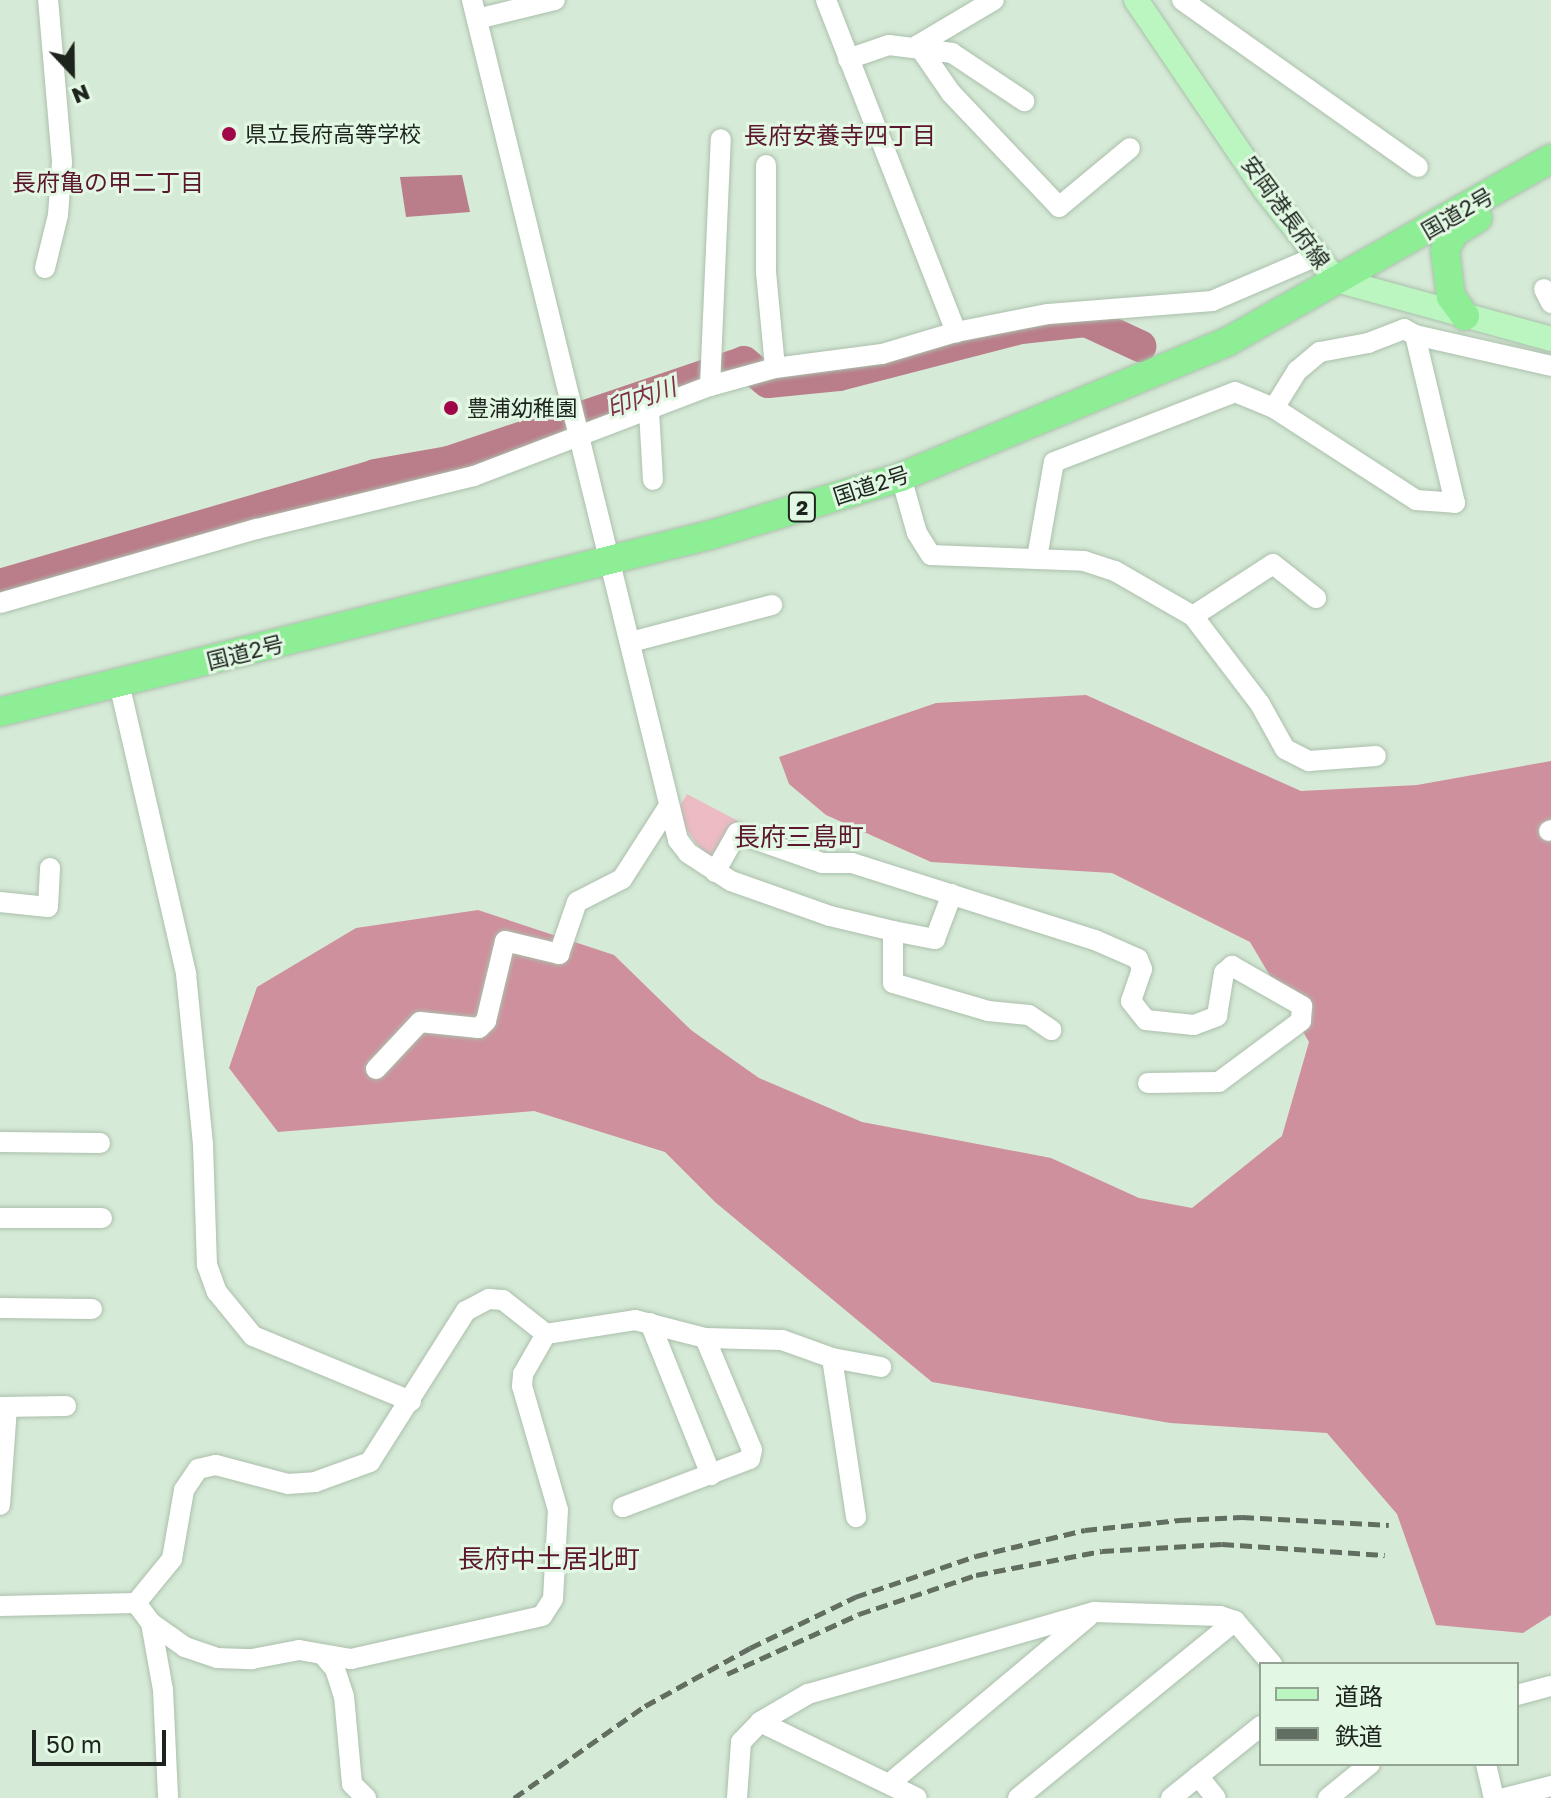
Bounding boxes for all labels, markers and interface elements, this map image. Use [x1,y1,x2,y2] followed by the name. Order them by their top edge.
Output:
[32,32,112,112] north arrow
[68,79,94,110] text: N
[245,121,421,147] place label: 県立長府高等学校
[744,121,936,149] district label: 長府安養寺四丁目
[220,125,238,143] marker: 県立長府高等学校
[1237,151,1335,273] street label: 安岡港長府線
[12,168,204,196] district label: 長府亀の甲二丁目
[1416,182,1498,244] street label: 国道2号
[602,372,680,422] water label: 印内川
[467,395,577,421] place label: 豊浦幼稚園
[442,399,460,417] marker: 豊浦幼稚園
[829,460,913,510] street label: 国道2号
[786,491,818,523] road number: 2
[204,630,286,674] street label: 国道2号
[734,821,864,853] district label: 長府三島町
[458,1543,640,1575] district label: 長府中土居北町
[1259,1662,1519,1766] legend
[1335,1681,1383,1710] text: 道路
[36,1714,170,1764] scale bar
[1335,1721,1383,1750] text: 鉄道
[46,1729,102,1758] text: 50 m

